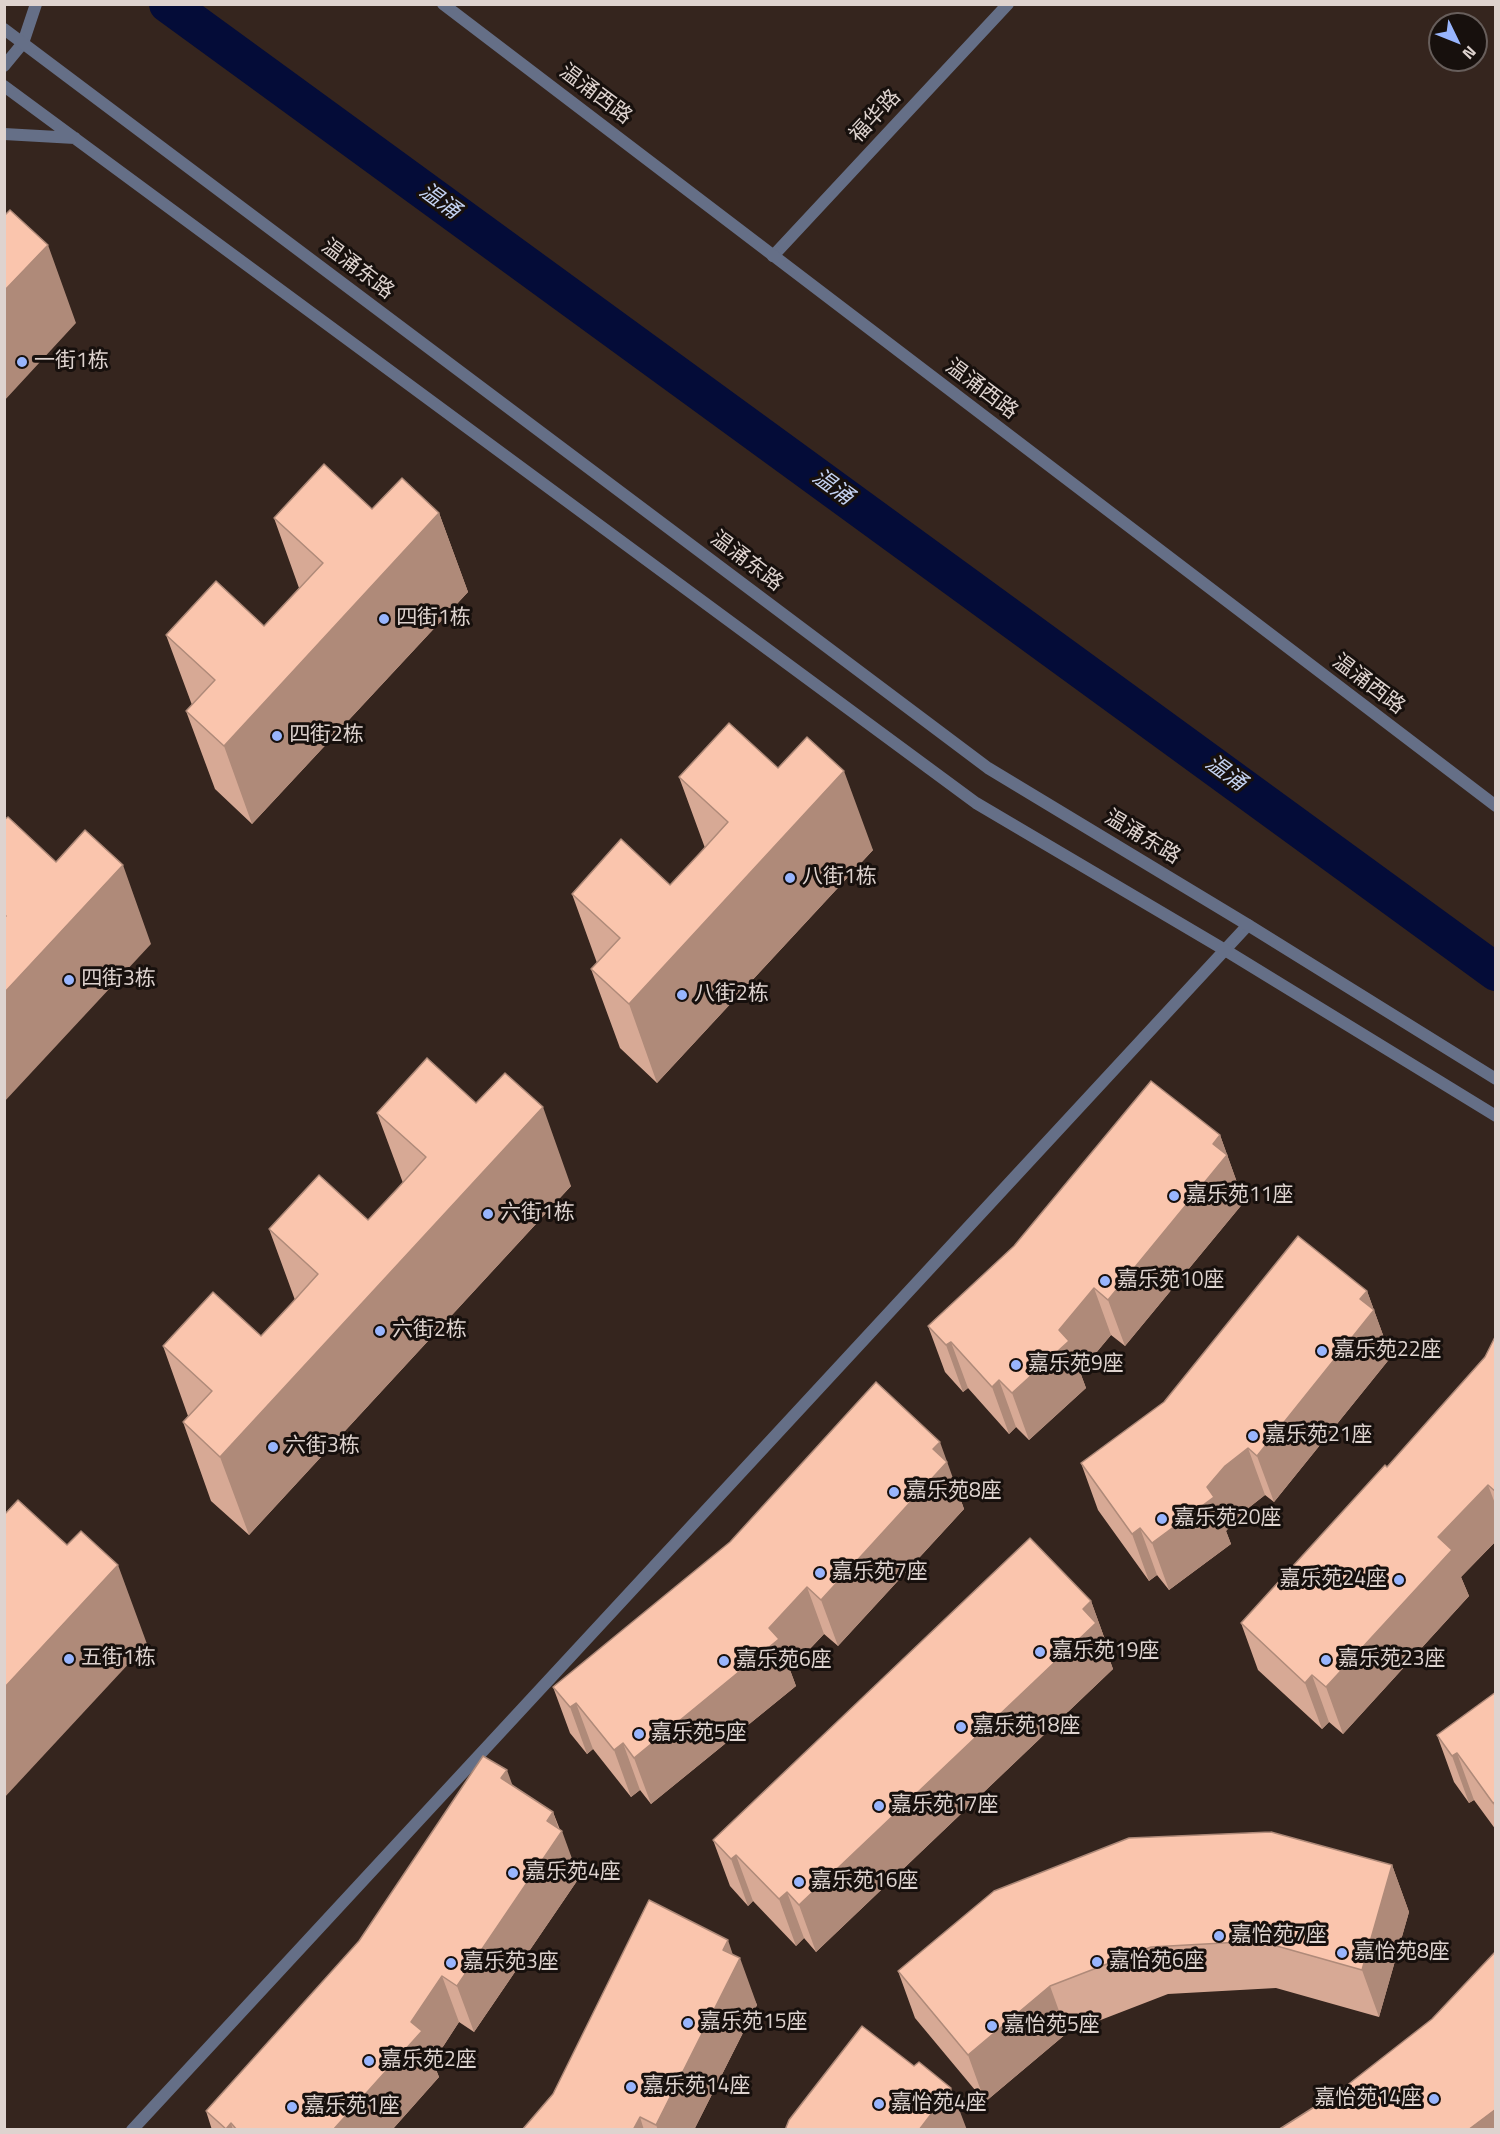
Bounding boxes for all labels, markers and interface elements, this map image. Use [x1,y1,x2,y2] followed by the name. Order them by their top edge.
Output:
[1428,12,1488,72] north arrow
[1457,41,1482,65] text: N
[554,60,636,130] street label: 温涌西路
[845,85,907,149] street label: 福华路
[413,178,465,226] water label: 温涌
[316,235,398,305] street label: 温涌东路
[34,349,109,375] place label: 一街1栋
[15,355,29,369] marker: 一街1栋
[940,355,1022,425] street label: 温涌西路
[806,464,858,512] water label: 温涌
[705,527,787,597] street label: 温涌东路
[396,606,471,632] place label: 四街1栋
[377,612,391,626] marker: 四街1栋
[1327,650,1409,720] street label: 温涌西路
[289,723,364,749] place label: 四街2栋
[270,729,284,743] marker: 四街2栋
[1199,750,1251,798] water label: 温涌
[1100,806,1184,870] street label: 温涌东路
[802,865,877,891] place label: 八街1栋
[783,871,797,885] marker: 八街1栋
[81,967,156,993] place label: 四街3栋
[62,973,76,987] marker: 四街3栋
[694,982,769,1008] place label: 八街2栋
[675,988,689,1002] marker: 八街2栋
[1186,1183,1294,1209] place label: 嘉乐苑11座
[1167,1189,1181,1203] marker: 嘉乐苑11座
[500,1201,575,1227] place label: 六街1栋
[481,1207,495,1221] marker: 六街1栋
[1117,1268,1225,1294] place label: 嘉乐苑10座
[1098,1274,1112,1288] marker: 嘉乐苑10座
[392,1318,467,1344] place label: 六街2栋
[373,1324,387,1338] marker: 六街2栋
[1334,1338,1442,1364] place label: 嘉乐苑22座
[1315,1344,1329,1358] marker: 嘉乐苑22座
[1028,1352,1124,1378] place label: 嘉乐苑9座
[1009,1358,1023,1372] marker: 嘉乐苑9座
[1265,1423,1373,1449] place label: 嘉乐苑21座
[1246,1429,1260,1443] marker: 嘉乐苑21座
[285,1434,360,1460] place label: 六街3栋
[266,1440,280,1454] marker: 六街3栋
[906,1479,1002,1505] place label: 嘉乐苑8座
[887,1485,901,1499] marker: 嘉乐苑8座
[1174,1506,1282,1532] place label: 嘉乐苑20座
[1155,1512,1169,1526] marker: 嘉乐苑20座
[832,1560,928,1586] place label: 嘉乐苑7座
[813,1566,827,1580] marker: 嘉乐苑7座
[1279,1567,1387,1593] place label: 嘉乐苑24座
[1392,1573,1406,1587] marker: 嘉乐苑24座
[1052,1639,1160,1665] place label: 嘉乐苑19座
[1033,1645,1047,1659] marker: 嘉乐苑19座
[81,1646,156,1672] place label: 五街1栋
[1338,1647,1446,1673] place label: 嘉乐苑23座
[736,1648,832,1674] place label: 嘉乐苑6座
[62,1652,76,1666] marker: 五街1栋
[1319,1653,1333,1667] marker: 嘉乐苑23座
[717,1654,731,1668] marker: 嘉乐苑6座
[973,1714,1081,1740] place label: 嘉乐苑18座
[954,1720,968,1734] marker: 嘉乐苑18座
[651,1721,747,1747] place label: 嘉乐苑5座
[632,1727,646,1741] marker: 嘉乐苑5座
[891,1793,999,1819] place label: 嘉乐苑17座
[872,1799,886,1813] marker: 嘉乐苑17座
[525,1860,621,1886] place label: 嘉乐苑4座
[506,1866,520,1880] marker: 嘉乐苑4座
[811,1869,919,1895] place label: 嘉乐苑16座
[792,1875,806,1889] marker: 嘉乐苑16座
[1231,1923,1327,1949] place label: 嘉怡苑7座
[1212,1929,1226,1943] marker: 嘉怡苑7座
[1354,1940,1450,1966] place label: 嘉怡苑8座
[1335,1946,1349,1960] marker: 嘉怡苑8座
[1109,1949,1205,1975] place label: 嘉怡苑6座
[463,1950,559,1976] place label: 嘉乐苑3座
[1090,1955,1104,1969] marker: 嘉怡苑6座
[444,1956,458,1970] marker: 嘉乐苑3座
[700,2010,808,2036] place label: 嘉乐苑15座
[1004,2013,1100,2039] place label: 嘉怡苑5座
[681,2016,695,2030] marker: 嘉乐苑15座
[985,2019,999,2033] marker: 嘉怡苑5座
[381,2048,477,2074] place label: 嘉乐苑2座
[362,2054,376,2068] marker: 嘉乐苑2座
[643,2074,751,2100] place label: 嘉乐苑14座
[624,2080,638,2094] marker: 嘉乐苑14座
[1314,2086,1422,2112] place label: 嘉怡苑14座
[891,2091,987,2117] place label: 嘉怡苑4座
[1427,2092,1441,2106] marker: 嘉怡苑14座
[304,2094,400,2120] place label: 嘉乐苑1座
[872,2097,886,2111] marker: 嘉怡苑4座
[285,2100,299,2114] marker: 嘉乐苑1座

